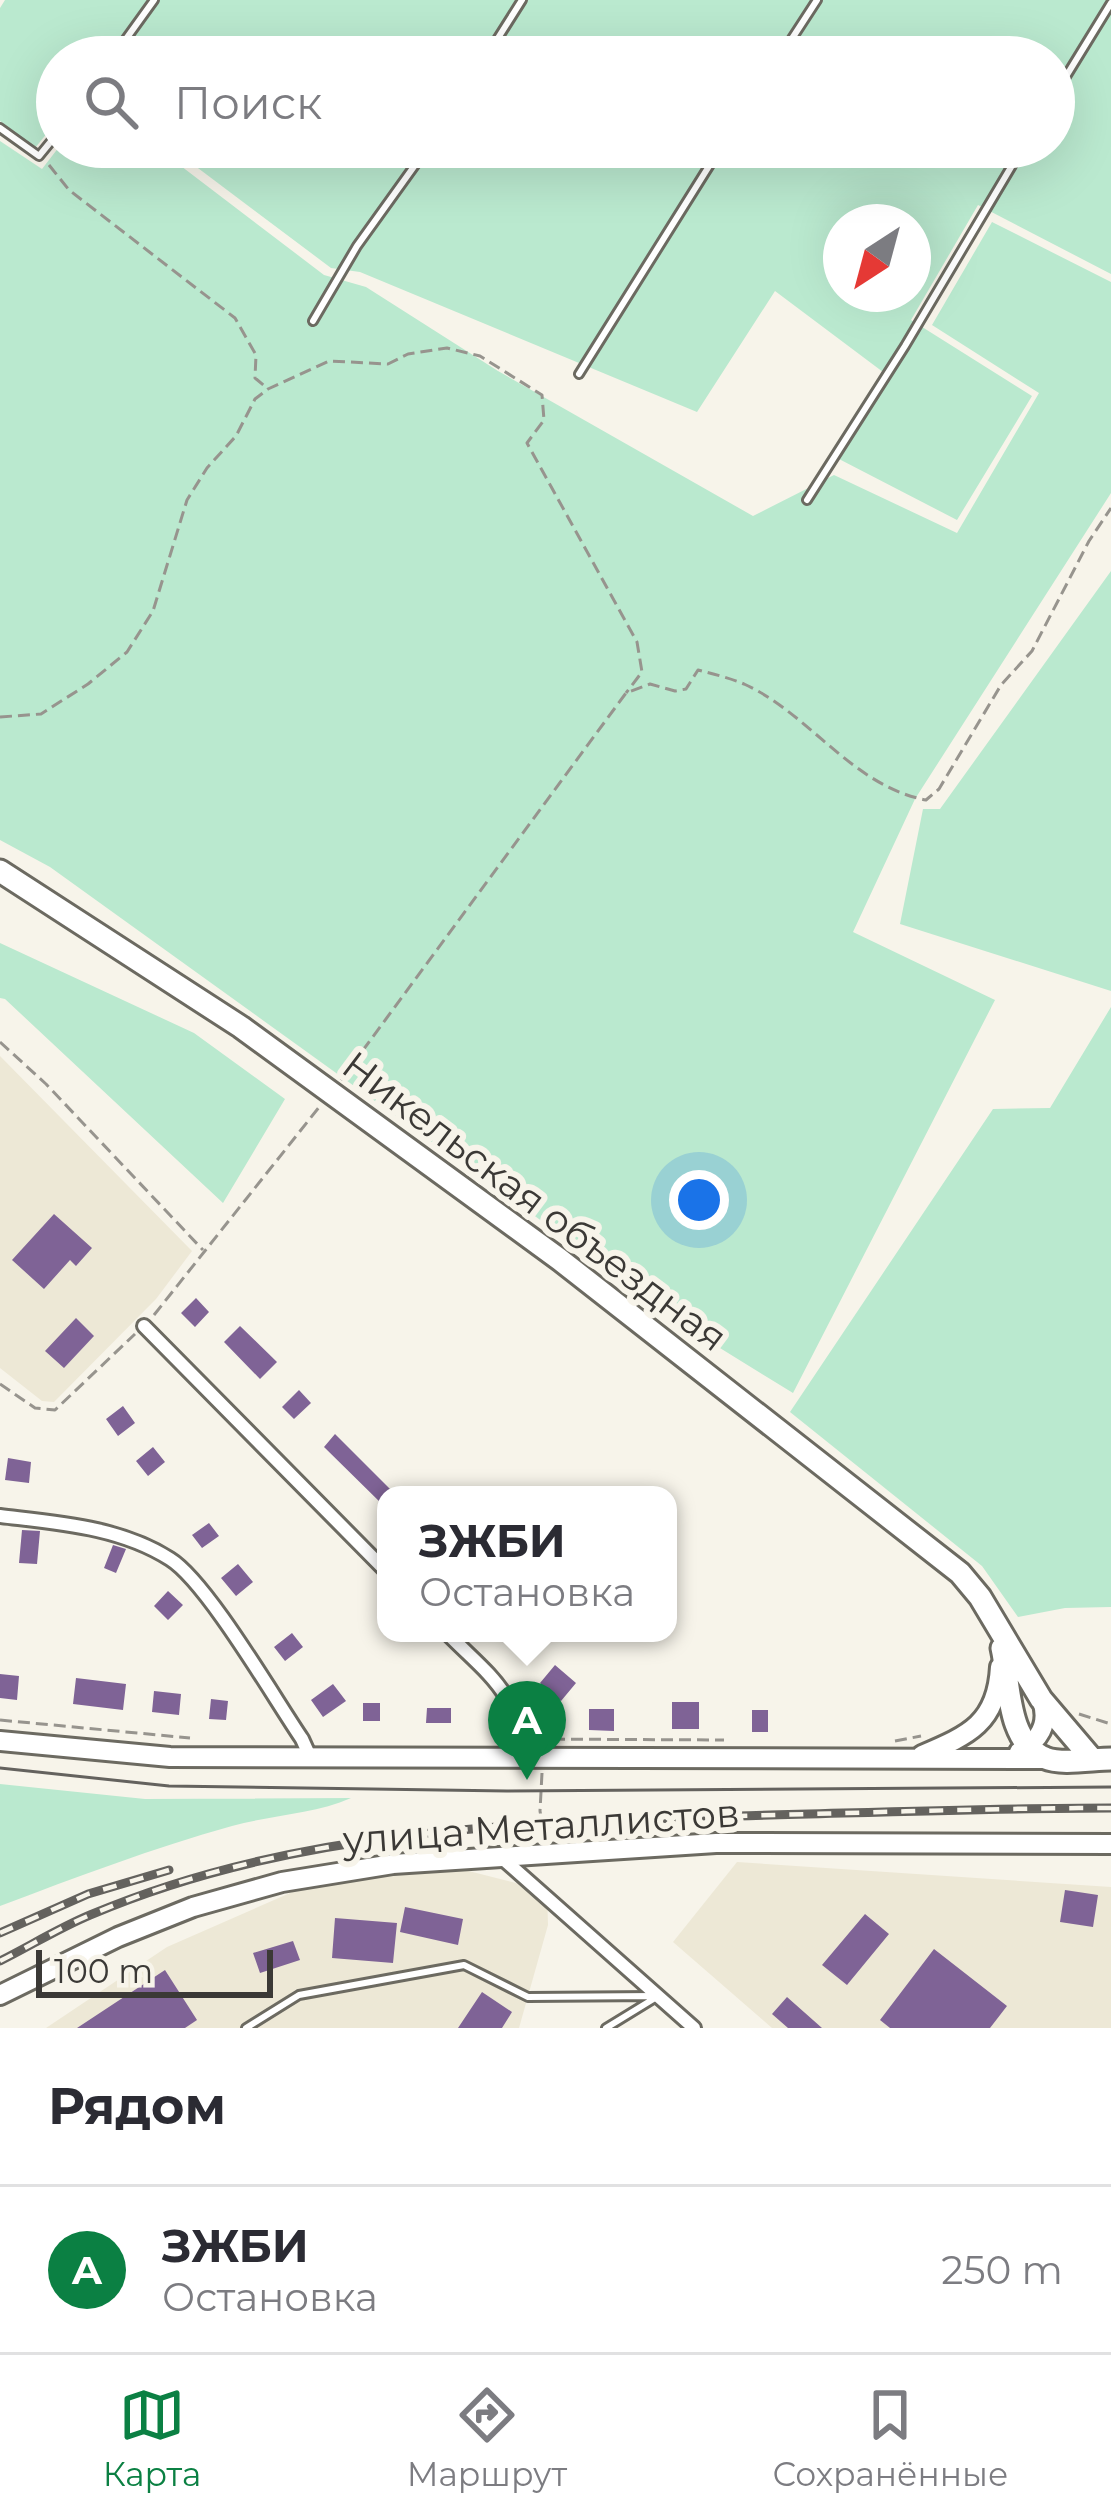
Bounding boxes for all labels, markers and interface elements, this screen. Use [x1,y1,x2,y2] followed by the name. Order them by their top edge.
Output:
[36,36,1075,168] search box
[78,69,144,135] icon: search
[174,75,322,130] text: Поиск
[823,204,931,312] north arrow
[333,1041,737,1361] street label: Никельская объездная
[669,1170,729,1230] your location
[377,1486,677,1642] popup
[419,1513,566,1568] text: ЗЖБИ
[419,1568,635,1616] text: Остановка
[488,1681,566,1780] pin: A
[340,1788,741,1864] street label: улица Металлистов
[36,1944,273,1997] scale bar
[54,1951,153,1991] text: 100 m
[48,2075,226,2137] text: Рядом
[162,2218,309,2273] text: ЗЖБИ
[72,2246,102,2294] text: A
[941,2246,1063,2294] text: 250 m
[162,2273,378,2321] text: Остановка
[103,2382,201,2494] tab: Карта
[407,2382,567,2494] tab: Маршрут
[772,2382,1008,2494] tab: Сохранённые

